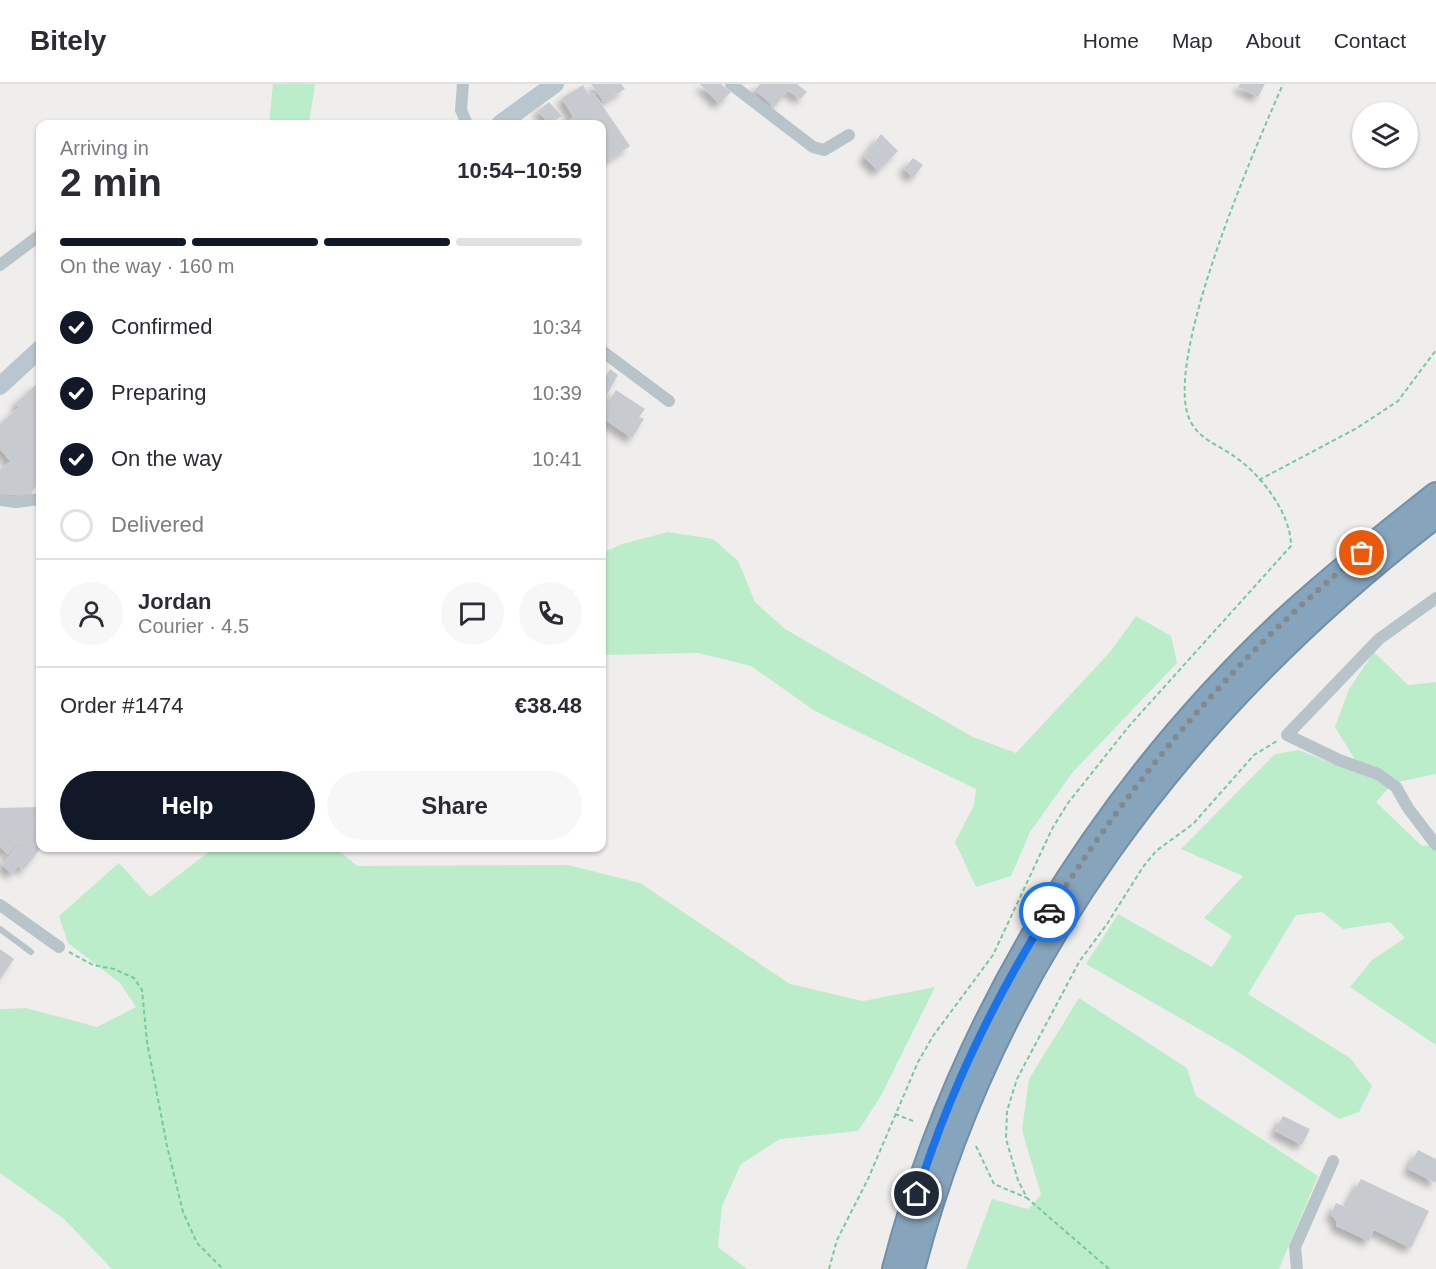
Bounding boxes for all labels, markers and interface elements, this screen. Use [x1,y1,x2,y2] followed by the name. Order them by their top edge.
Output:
[30,25,106,56] text: Bitely
[1083,29,1139,52] text: Home
[1172,29,1213,52] text: Map
[1246,29,1301,52] text: About
[1334,29,1406,52] text: Contact
[1352,102,1418,168] map controls
[1352,102,1418,168] button: layers
[60,137,149,159] text: Arriving in
[457,158,582,183] text: 10:54–10:59
[60,161,162,204] text: 2 min
[60,255,235,277] text: On the way · 160 m
[60,311,93,344] icon: check
[111,314,212,339] text: Confirmed
[532,316,582,338] text: 10:34
[60,377,93,410] icon: check
[111,380,206,405] text: Preparing
[532,382,582,404] text: 10:39
[60,443,93,476] icon: check
[111,446,222,471] text: On the way
[532,448,582,470] text: 10:41
[111,512,204,537] text: Delivered
[1336,527,1387,578] pin
[1345,536,1378,569] icon: bag
[60,582,123,645] button: person
[441,582,504,645] button: chat
[519,582,582,645] button: phone
[138,589,211,614] text: Jordan
[138,615,249,637] text: Courier · 4.5
[60,693,184,718] text: Order #1474
[515,693,582,718] text: €38.48
[60,771,315,840] button: Help
[327,771,582,840] button: Share
[1019,882,1079,942] courier
[1033,896,1066,929] icon: car
[891,1168,942,1219] pin
[900,1177,933,1210] icon: home

